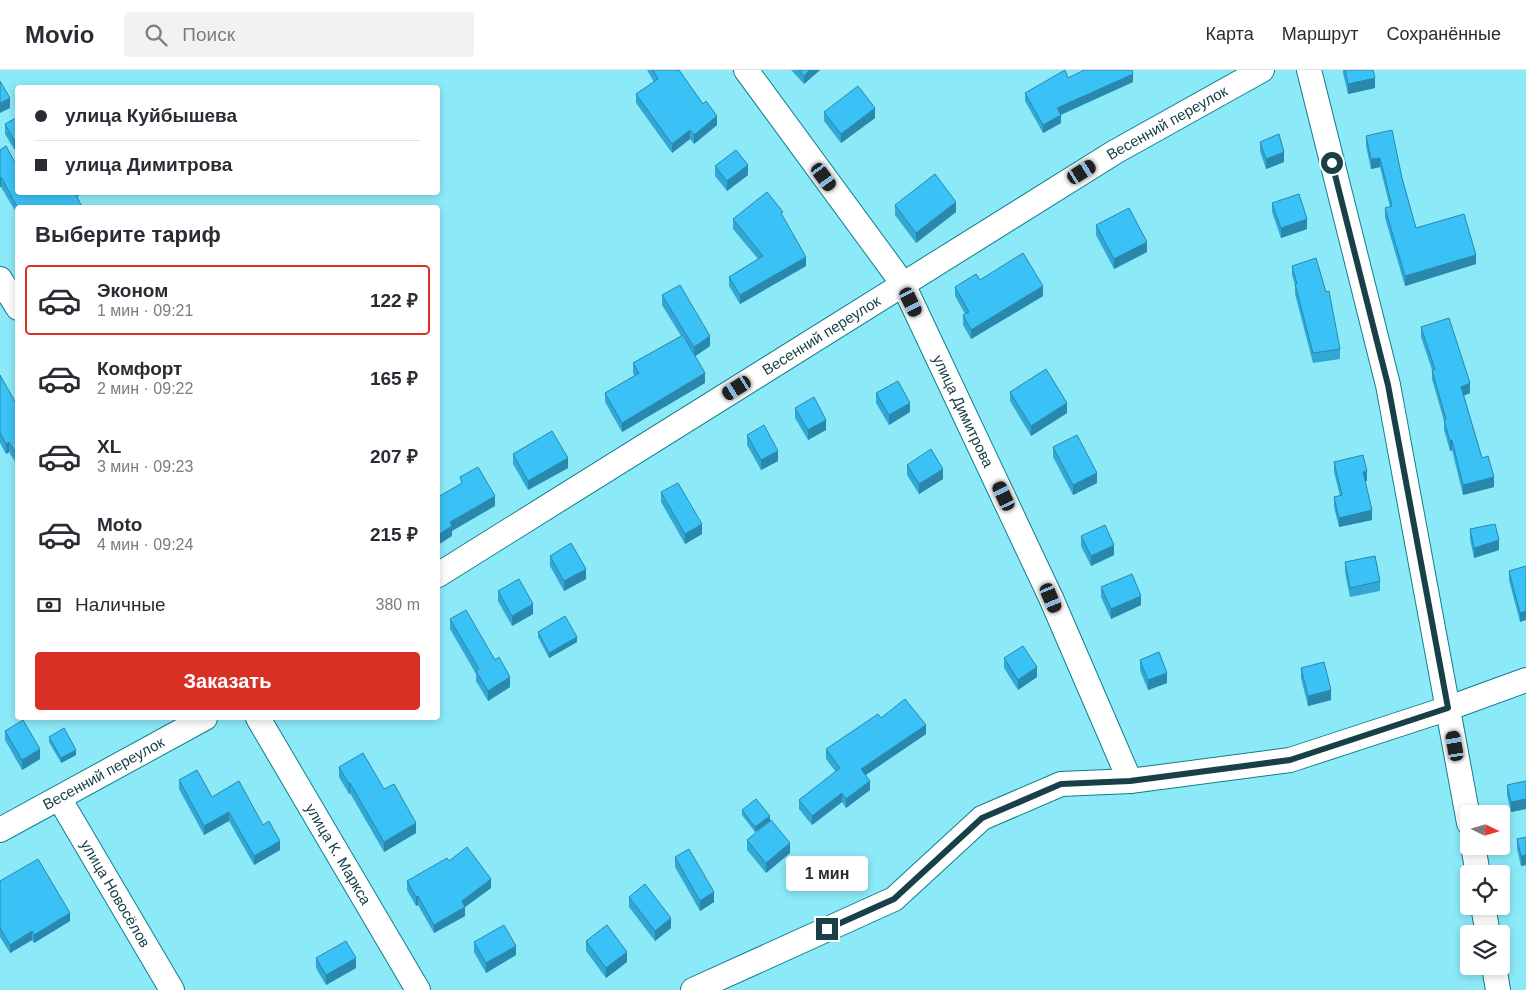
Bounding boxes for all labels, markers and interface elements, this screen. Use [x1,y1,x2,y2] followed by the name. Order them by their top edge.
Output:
[124,12,474,57] search box
[25,21,94,48] text: Movio
[142,21,170,49] icon: search
[182,24,235,45] text: Поиск
[1206,24,1254,44] text: Карта
[1282,24,1358,44] text: Маршрут
[1386,24,1501,44] text: Сохранённые
[1103,82,1231,163] street label: Весенний переулок
[65,105,237,126] text: улица Куйбышева
[1321,152,1343,174] route start
[65,154,232,175] text: улица Димитрова
[1065,158,1098,186] car
[809,160,838,194] car
[35,222,221,247] text: Выберите тариф
[37,278,82,323] icon: car
[97,280,168,301] text: Эконом
[897,285,924,319] car
[370,290,418,311] text: 122 ₽
[759,292,883,378] street label: Весенний переулок
[97,302,193,319] text: 1 мин · 09:21
[930,352,997,471] street label: улица Димитрова
[37,356,82,401] icon: car
[97,358,182,379] text: Комфорт
[370,368,418,389] text: 165 ₽
[720,374,753,402] car
[97,380,193,397] text: 2 мин · 09:22
[37,434,82,479] icon: car
[97,436,121,457] text: XL
[370,446,418,467] text: 207 ₽
[97,458,193,475] text: 3 мин · 09:23
[990,479,1017,513] car
[37,512,82,557] icon: car
[97,514,142,535] text: Moto
[370,524,418,545] text: 215 ₽
[97,536,193,553] text: 4 мин · 09:24
[1038,581,1063,615] car
[35,591,63,619] icon: cash
[75,594,166,615] text: Наличные
[376,596,420,613] text: 380 m
[35,652,420,710] button: Заказать
[1445,730,1464,762] car
[40,733,167,813] street label: Весенний переулок
[302,800,375,908] street label: улица К. Маркса
[1460,805,1510,855] north arrow
[1460,805,1510,975] map controls
[78,837,154,950] street label: улица Новосёлов
[786,856,868,892] callout: 1 мин
[805,865,849,882] text: 1 мин
[1460,865,1510,915] button: locate
[816,918,838,940] route end
[1460,925,1510,975] button: layers

